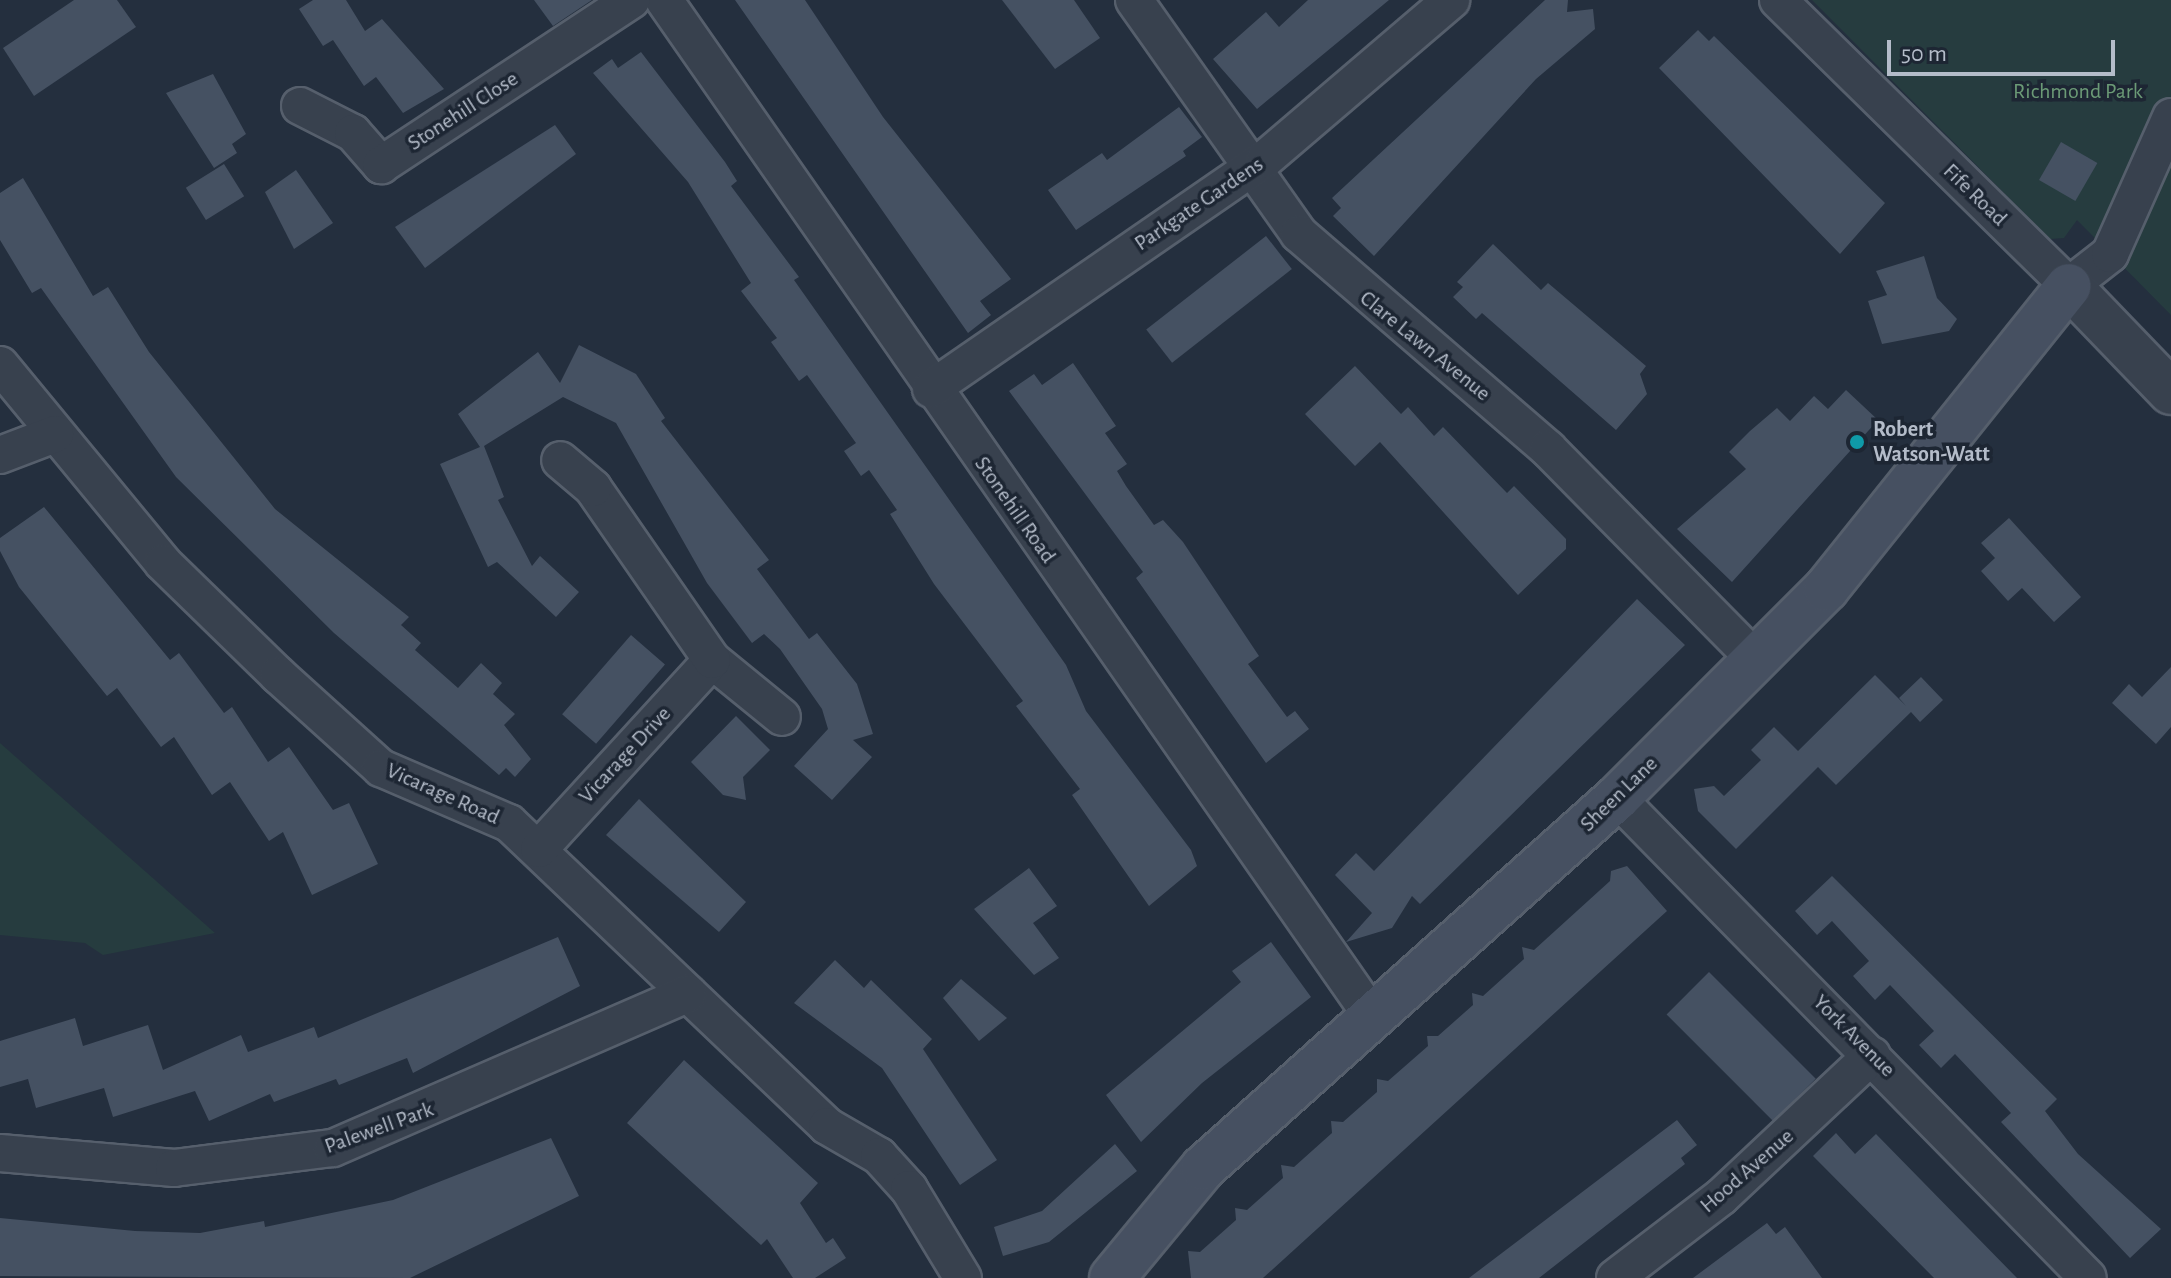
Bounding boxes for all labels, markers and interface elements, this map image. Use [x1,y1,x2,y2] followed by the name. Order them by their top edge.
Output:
[1891,24,2119,74] scale bar
[1901,42,1947,66] text: 50 m
[403,66,523,156] street label: Stonehill Close
[2013,79,2143,105] park label: Richmond Park
[1130,151,1268,257] street label: Parkgate Gardens
[1938,158,2012,232] street label: Fife Road
[1354,285,1496,407] street label: Clare Lawn Avenue
[1873,416,1990,468] place label: Robert Watson-Watt
[1848,433,1866,451] marker: Robert Watson-Watt
[969,452,1061,568] street label: Stonehill Road
[573,701,677,809] street label: Vicarage Drive
[1575,751,1663,837] street label: Sheen Lane
[382,757,504,831] street label: Vicarage Road
[1807,989,1901,1083] street label: York Avenue
[321,1096,437,1160] street label: Palewell Park
[1695,1123,1799,1219] street label: Hood Avenue

